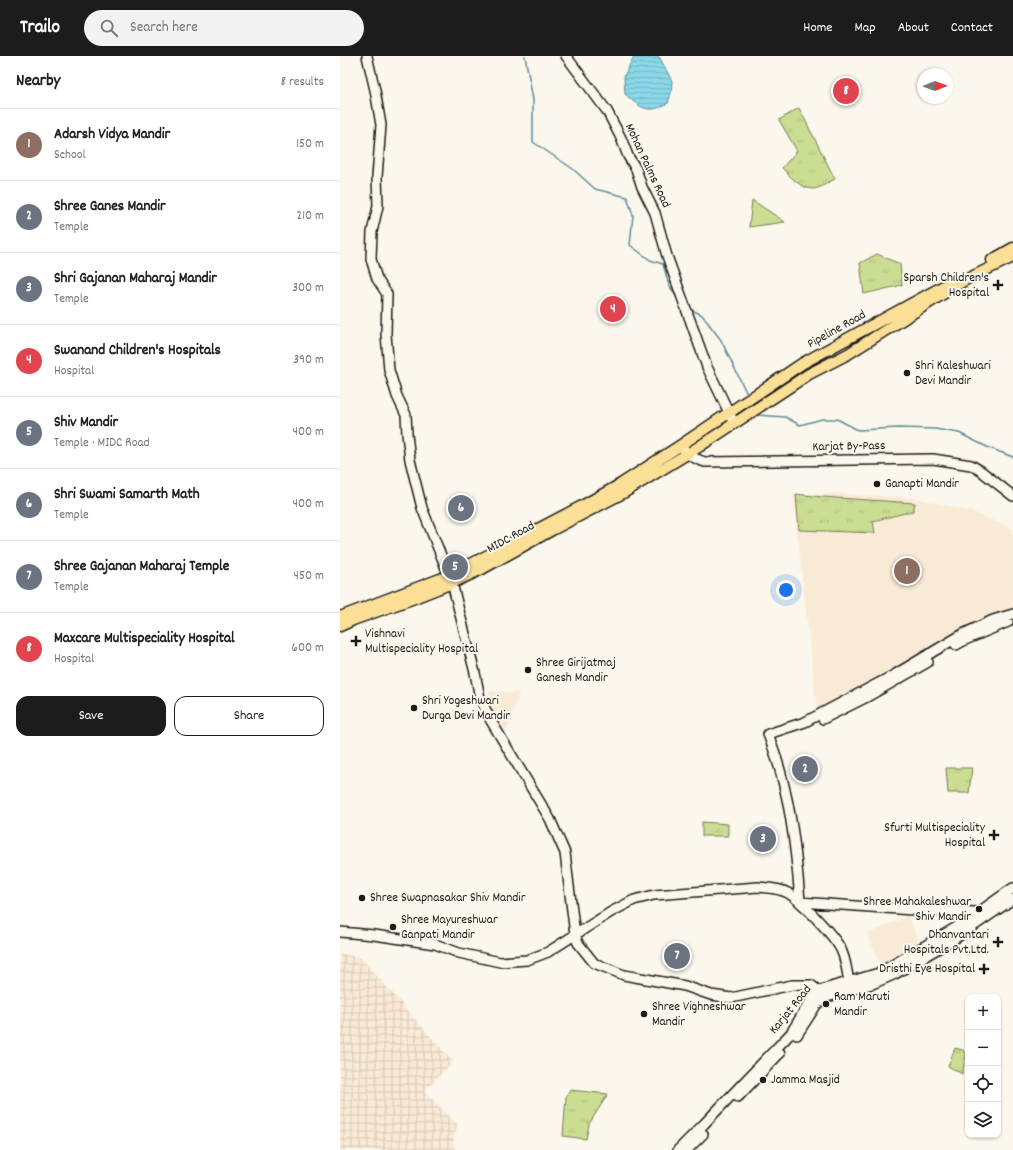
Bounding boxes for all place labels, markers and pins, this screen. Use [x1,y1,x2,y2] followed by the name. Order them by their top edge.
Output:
[833,76,859,106] pin: 8
[903,269,989,303] place label: Sparsh Children's Hospital
[992,279,1004,291] marker: Sparsh Children's Hospital
[600,294,626,324] pin: 4
[915,357,992,391] place label: Shri Kaleshwari Devi Mandir
[902,368,912,378] marker: Shri Kaleshwari Devi Mandir
[885,475,959,494] place label: Ganapti Mandir
[872,479,882,489] marker: Ganapti Mandir
[448,493,474,523] pin: 6
[442,552,468,582] pin: 5
[894,556,920,586] pin: 1
[365,625,478,659] place label: Vishnavi Multispeciality Hospital
[350,635,362,647] marker: Vishnavi Multispeciality Hospital
[536,654,616,688] place label: Shree Girijatmaj Ganesh Mandir
[523,665,533,675] marker: Shree Girijatmaj Ganesh Mandir
[422,692,510,726] place label: Shri Yogeshwari Durga Devi Mandir
[409,703,419,713] marker: Shri Yogeshwari Durga Devi Mandir
[792,754,818,784] pin: 2
[884,819,986,853] place label: Sfurti Multispeciality Hospital
[750,824,776,854] pin: 3
[988,829,1000,841] marker: Sfurti Multispeciality Hospital
[370,889,526,908] place label: Shree Swapnasakar Shiv Mandir
[357,893,367,903] marker: Shree Swapnasakar Shiv Mandir
[863,893,971,927] place label: Shree Mahakaleshwar Shiv Mandir
[974,904,984,914] marker: Shree Mahakaleshwar Shiv Mandir
[401,911,498,945] place label: Shree Mayureshwar Ganpati Mandir
[388,922,398,932] marker: Shree Mayureshwar Ganpati Mandir
[904,926,990,960] place label: Dhanvantari Hospitals Pvt.Ltd.
[992,936,1004,948] marker: Dhanvantari Hospitals Pvt.Ltd.
[664,941,690,971] pin: 7
[879,960,975,979] place label: Dristhi Eye Hospital
[978,963,990,975] marker: Dristhi Eye Hospital
[834,988,890,1022] place label: Ram Maruti Mandir
[652,998,746,1032] place label: Shree Vighneshwar Mandir
[821,999,831,1009] marker: Ram Maruti Mandir
[639,1009,649,1019] marker: Shree Vighneshwar Mandir
[771,1071,840,1090] place label: Jamma Masjid
[758,1075,768,1085] marker: Jamma Masjid

